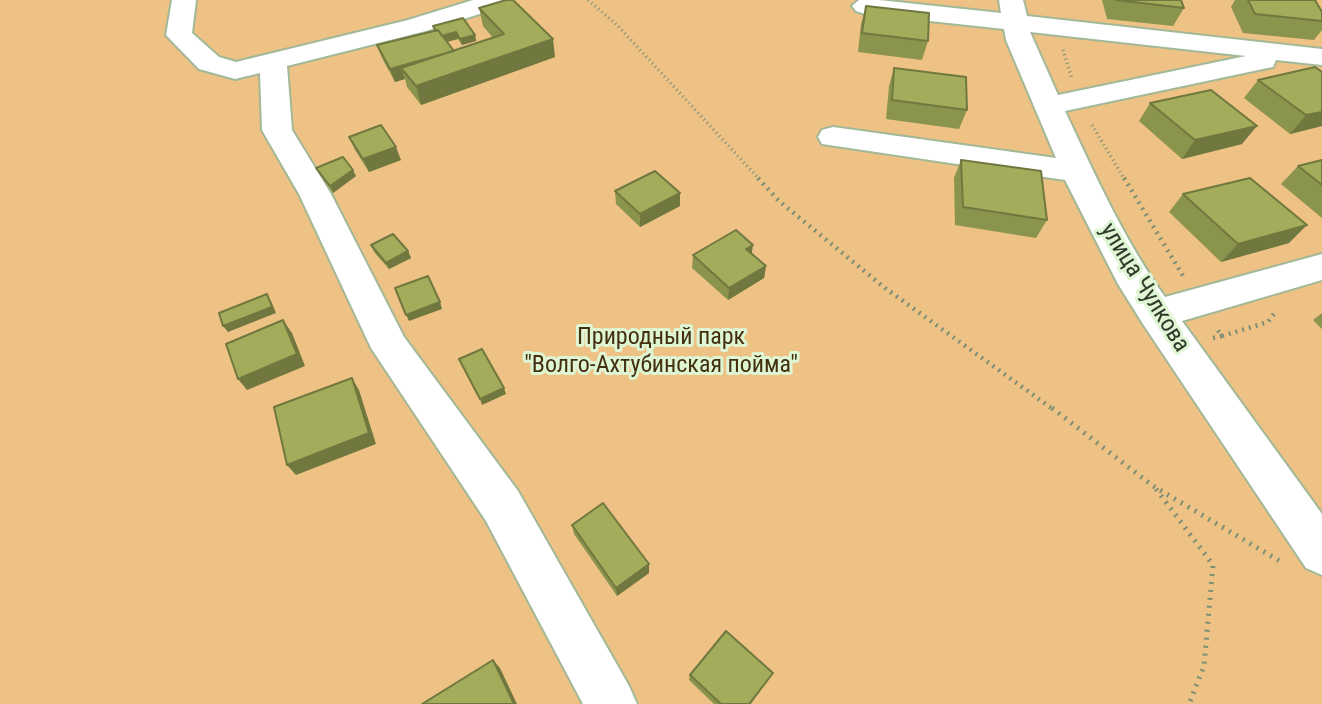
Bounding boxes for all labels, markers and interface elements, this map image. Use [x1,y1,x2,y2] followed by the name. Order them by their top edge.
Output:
[1093,218,1195,358] street label: улица Чулкова
[524,324,798,380] park label: Природный парк "Волго-Ахтубинская пойма"

